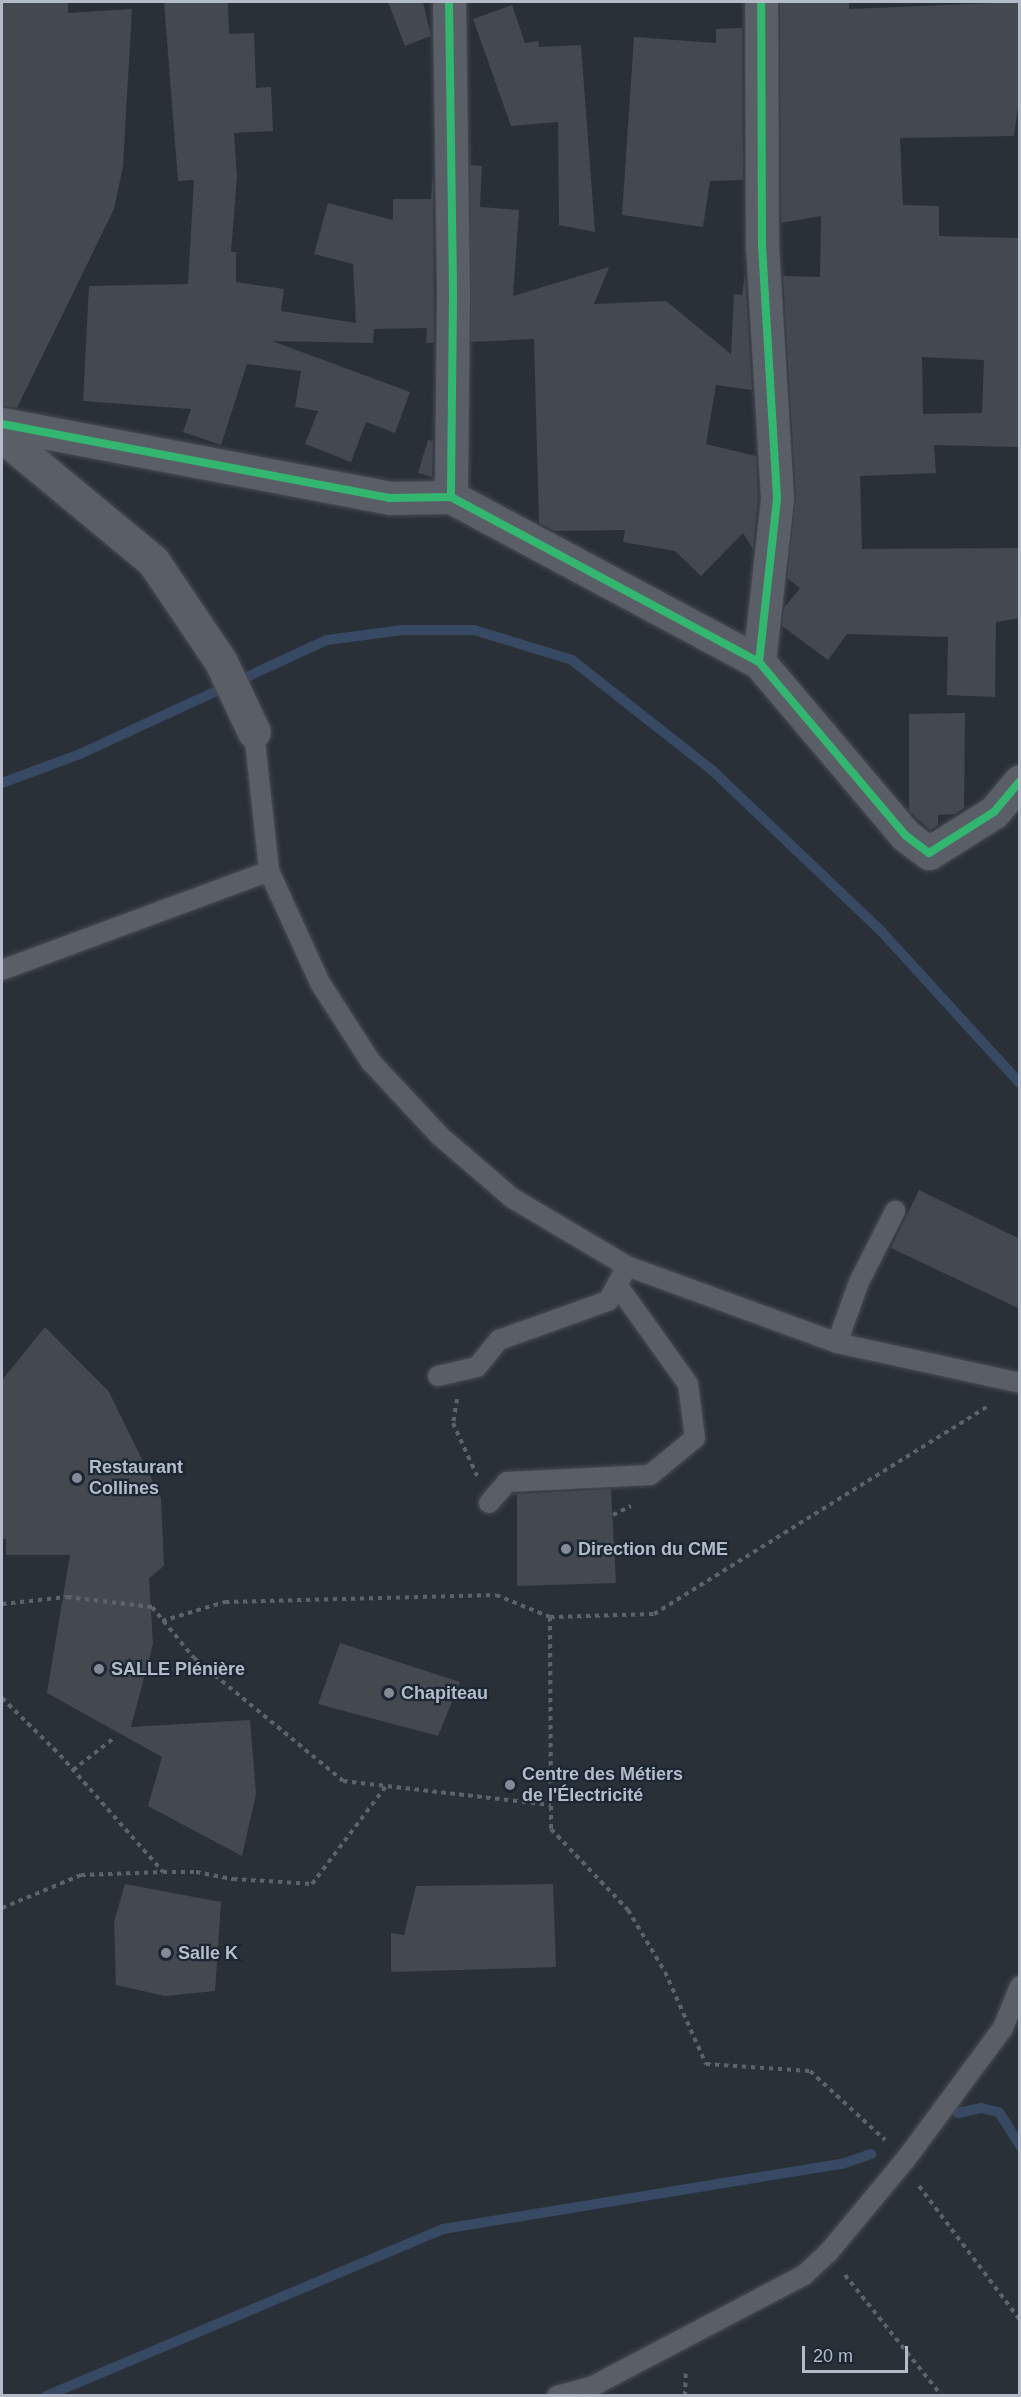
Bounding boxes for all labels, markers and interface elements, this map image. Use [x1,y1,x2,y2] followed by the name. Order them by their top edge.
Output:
[89,1457,183,1500] place label: Restaurant Collines
[70,1471,84,1485] marker: Restaurant Collines
[578,1538,728,1560] place label: Direction du CME
[559,1542,573,1556] marker: Direction du CME
[111,1658,245,1680] place label: SALLE Plénière
[92,1662,106,1676] marker: SALLE Plénière
[401,1682,488,1704] place label: Chapiteau
[382,1686,396,1700] marker: Chapiteau
[522,1764,683,1806] place label: Centre des Métiers de l'Électricité
[503,1778,517,1792] marker: Centre des Métiers de l'Électricité
[178,1942,238,1964] place label: Salle K
[159,1946,173,1960] marker: Salle K
[805,2334,912,2372] scale bar
[813,2346,853,2366] text: 20 m

